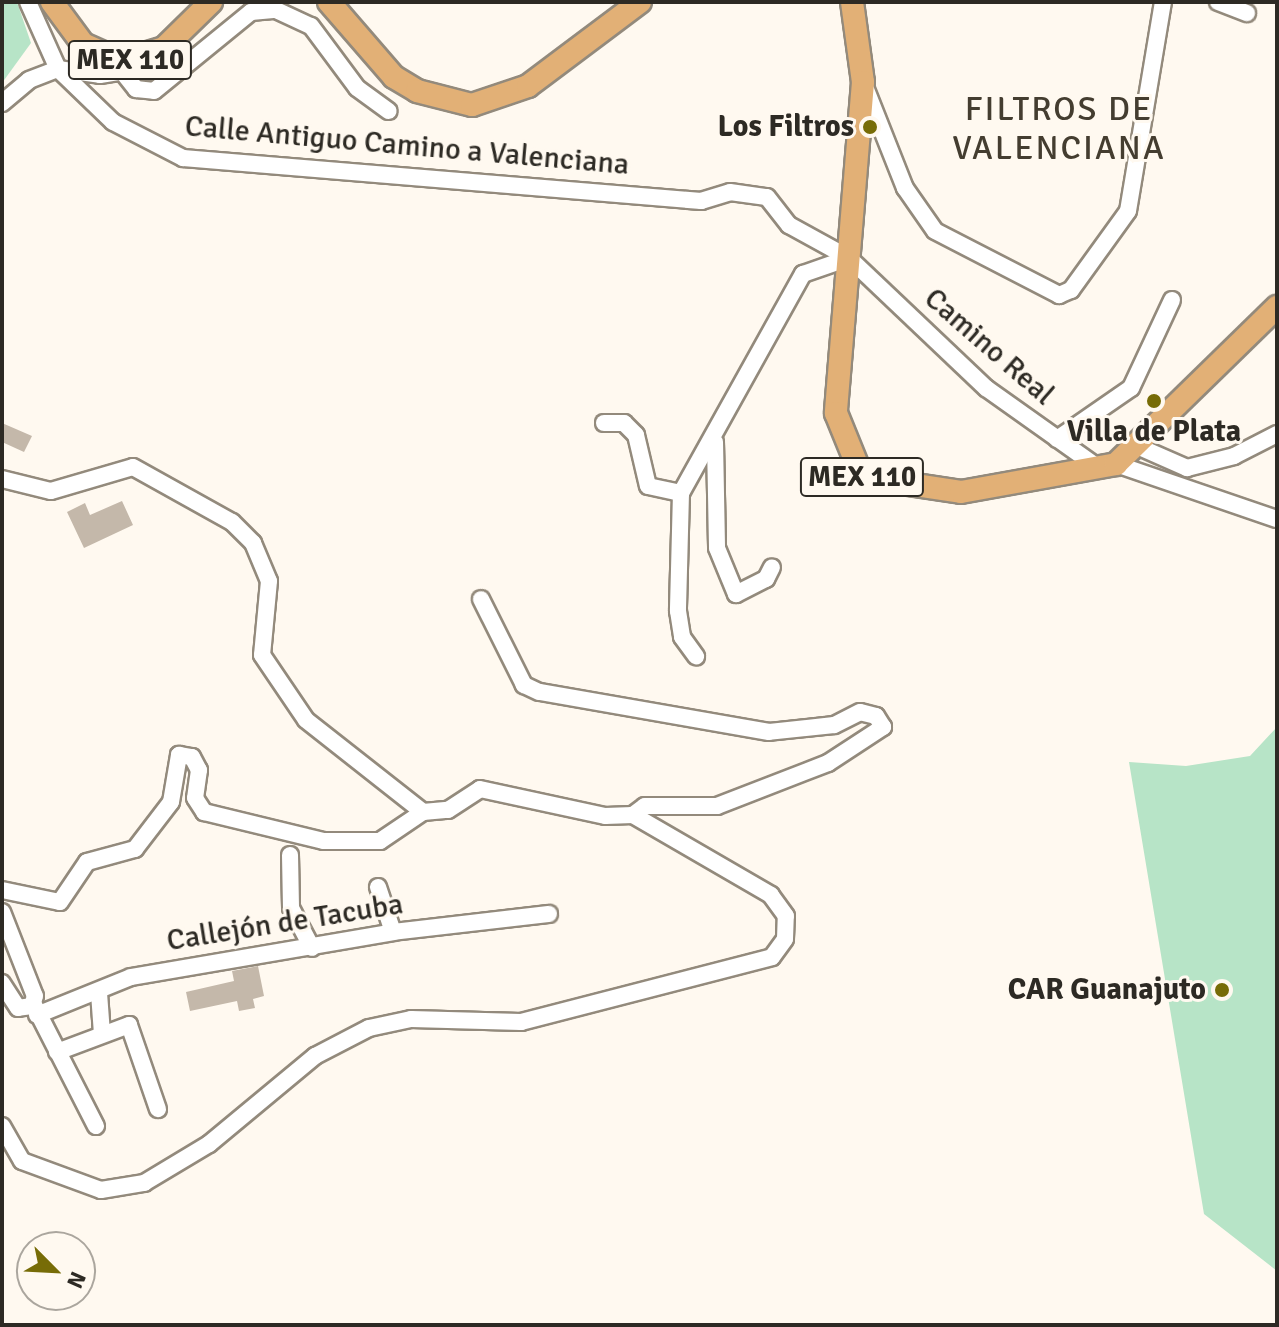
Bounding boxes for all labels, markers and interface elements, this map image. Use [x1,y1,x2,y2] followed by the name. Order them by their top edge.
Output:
[66,36,194,84] road number: MEX 110
[952,89,1166,168] district label: FILTROS DE VALENCIANA
[183,109,631,183] street label: Calle Antiguo Camino a Valenciana
[717,109,854,145] place label: Los Filtros
[861,118,879,136] marker: Los Filtros
[917,281,1061,413] street label: Camino Real
[1145,392,1163,410] marker: Villa de Plata
[1067,414,1241,450] place label: Villa de Plata
[798,453,926,501] road number: MEX 110
[164,887,406,959] street label: Callejón de Tacuba
[1008,972,1206,1008] place label: CAR Guanajuto
[1213,981,1231,999] marker: CAR Guanajuto
[16,1231,96,1311] north arrow
[61,1268,92,1293] text: N

